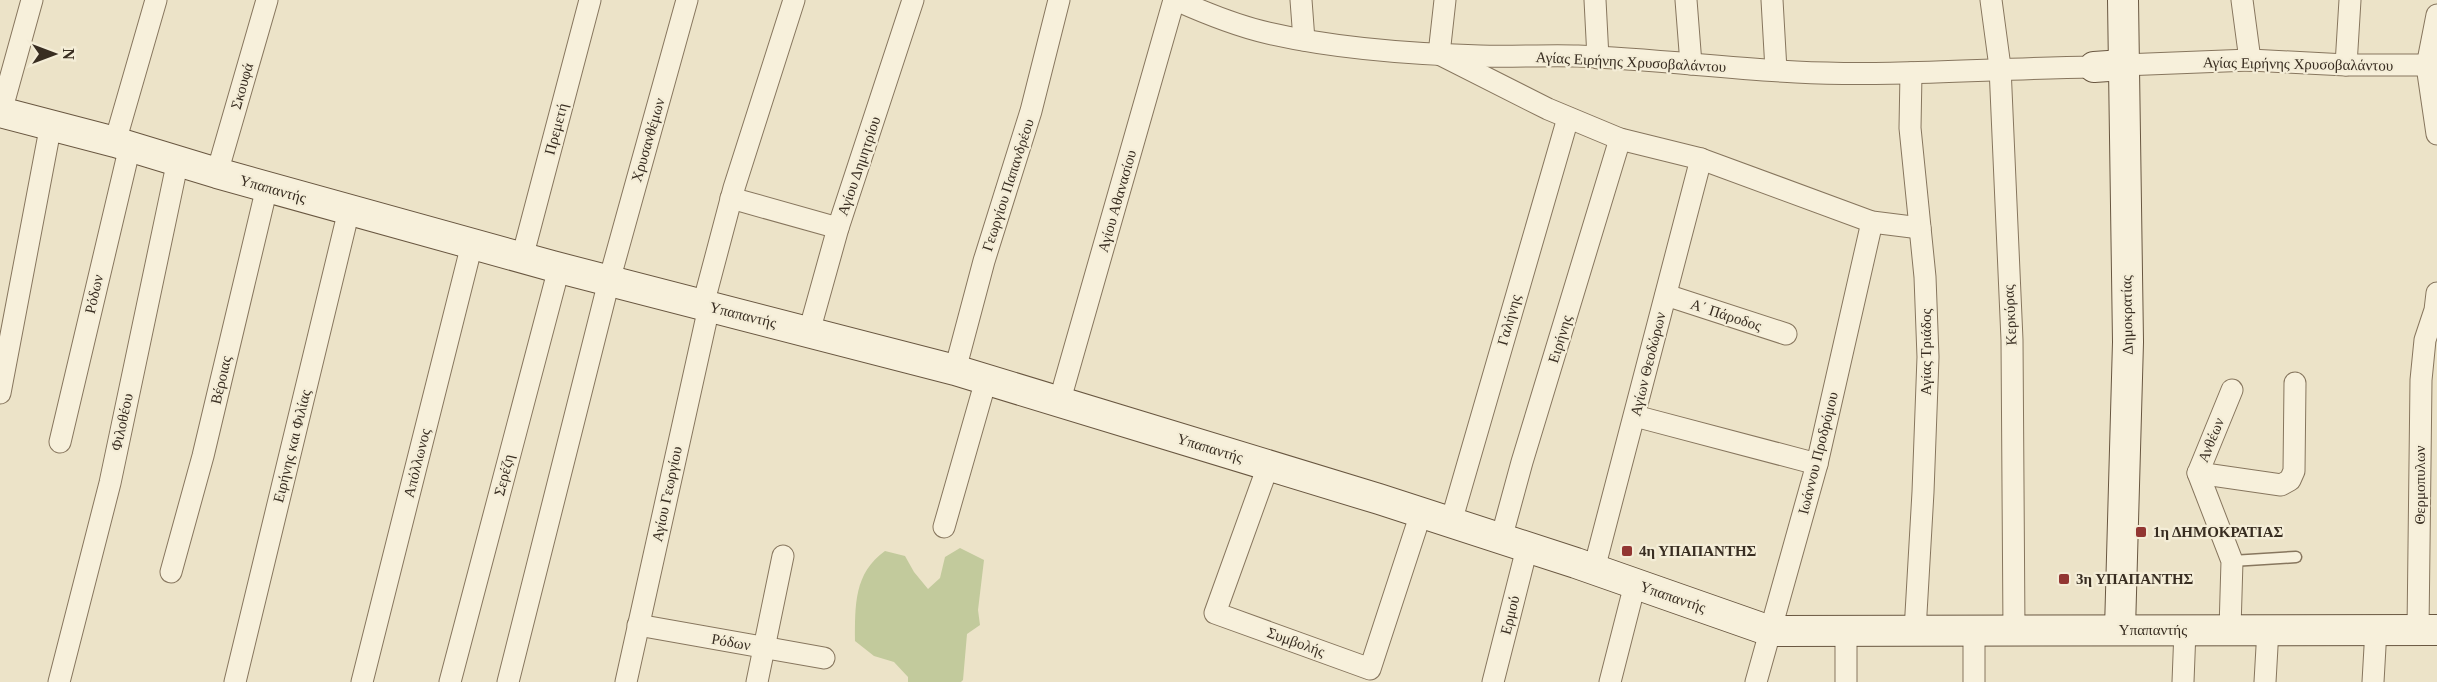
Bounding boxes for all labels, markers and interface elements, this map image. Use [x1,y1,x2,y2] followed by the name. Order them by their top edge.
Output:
[24,24,84,84] north arrow
[60,48,77,60] text: N
[1535,49,1727,75] street label: Αγίας Ειρήνης Χρυσοβαλάντου
[2203,54,2393,74] street label: Αγίας Ειρήνης Χρυσοβαλάντου
[228,61,256,111] street label: Σκουφά
[628,96,668,184] street label: Χρυσανθέμων
[541,101,571,157] street label: Πρεμετή
[834,114,884,218] street label: Αγίου Δημητρίου
[979,117,1037,253] street label: Γεωργίου Παπανδρέου
[1095,148,1139,254] street label: Αγίου Αθανασίου
[238,172,308,206] street label: Υπαπαντής
[82,273,106,315] street label: Ρόδων
[2118,275,2136,355] street label: Δημοκρατίας
[2000,284,2020,346] street label: Κερκύρας
[1494,293,1524,347] street label: Γαλήνης
[1688,296,1764,334] street label: Α΄ Πάροδος
[708,299,778,331] street label: Υπαπαντής
[1918,309,1934,395] street label: Αγίας Τριάδος
[1627,310,1669,418] street label: Αγίων Θεοδώρων
[1545,313,1575,365] street label: Ειρήνης
[208,354,234,406] street label: Βέροιας
[270,388,314,504] street label: Ειρήνης και Φιλίας
[1795,390,1841,516] street label: Ιωάννου Προδρόμου
[108,392,136,452] street label: Φιλοθέου
[2195,415,2227,465] street label: Ανθέων
[401,427,433,499] street label: Απόλλωνος
[1175,430,1245,466] street label: Υπαπαντής
[649,445,685,543] street label: Αγίου Γεωργίου
[2412,445,2428,525] street label: Θερμοπυλων
[491,452,517,497] street label: Σερέζη
[2153,524,2284,540] place label: 1η ΔΗΜΟΚΡΑΤΙΑΣ
[2134,525,2148,539] marker: 1η ΔΗΜΟΚΡΑΤΙΑΣ
[1639,543,1757,559] place label: 4η ΥΠΑΠΑΝΤΗΣ
[1620,544,1634,558] marker: 4η ΥΠΑΠΑΝΤΗΣ
[2076,571,2194,587] place label: 3η ΥΠΑΠΑΝΤΗΣ
[2057,572,2071,586] marker: 3η ΥΠΑΠΑΝΤΗΣ
[1638,578,1708,616] street label: Υπαπαντής
[1497,594,1523,636] street label: Ερμού
[2119,622,2187,638] street label: Υπαπαντής
[1265,624,1327,660] street label: Συμβολής
[710,631,752,653] street label: Ρόδων

